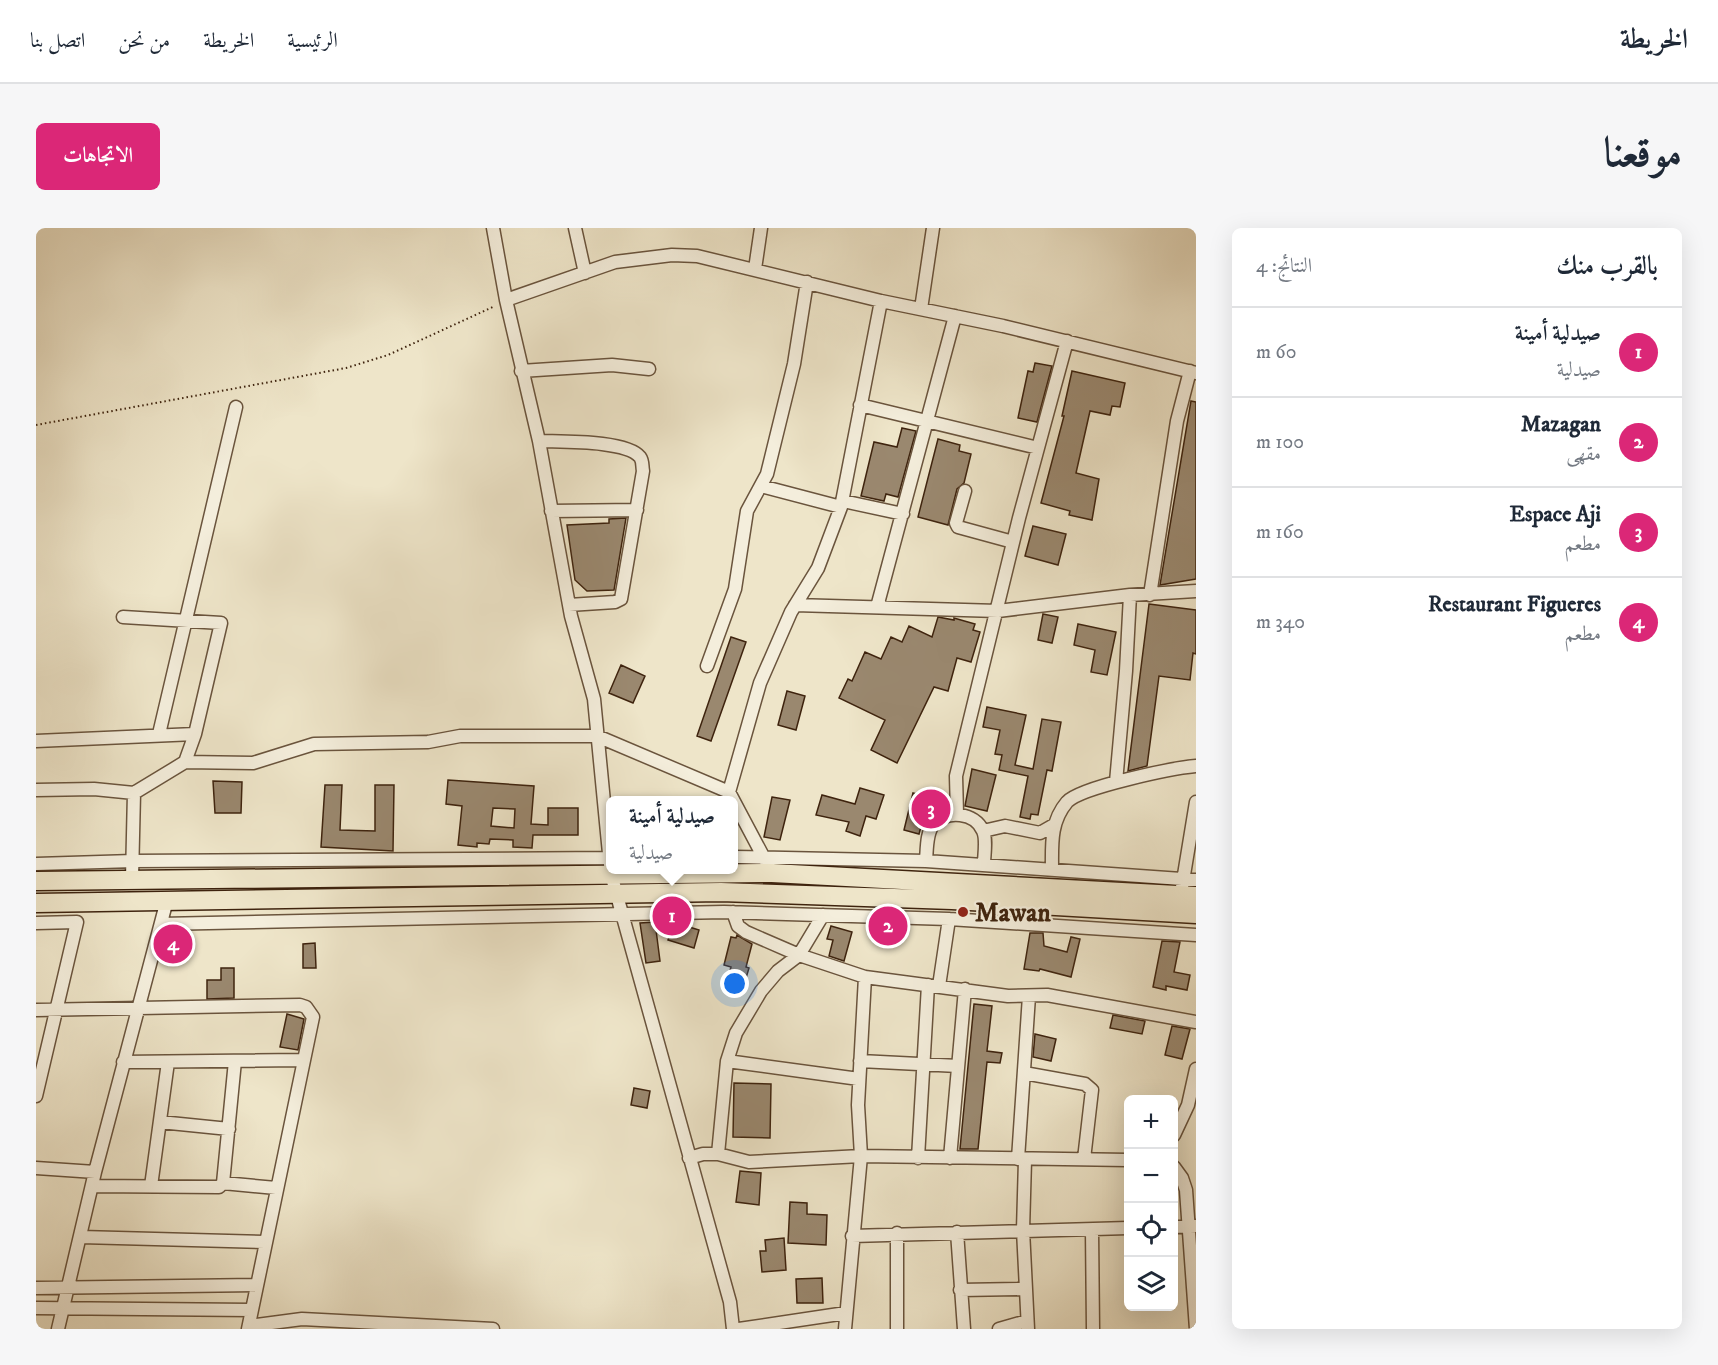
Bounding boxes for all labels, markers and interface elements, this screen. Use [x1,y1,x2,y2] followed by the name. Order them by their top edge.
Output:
[1620,22,1688,57] text: الخريطة
[30,28,85,54] text: اتصل بنا
[118,28,170,54] text: من نحن
[203,28,254,54] text: الخريطة
[287,28,338,54] text: الرئيسية
[36,123,160,190] button: الاتجاهات
[1604,128,1682,180] text: موقعنا
[1556,250,1658,283] text: بالقرب منك
[1256,254,1312,279] text: النتائج: 4
[1515,320,1601,347] text: صيدلية أمينة
[1256,340,1297,365] text: 60 m
[1635,340,1642,365] text: 1
[1557,358,1601,383] text: صيدلية
[1521,411,1601,438] text: Mazagan
[1256,430,1304,455] text: 100 m
[1634,430,1643,455] text: 2
[1566,442,1601,467] text: مقهى
[1509,501,1601,528] text: Espace Aji
[1256,520,1304,545] text: 160 m
[1635,520,1642,545] text: 3
[1564,532,1601,557] text: مطعم
[1428,591,1601,618] text: Restaurant Figueres
[1256,610,1305,635] text: 340 m
[1633,610,1644,635] text: 4
[1564,622,1601,647] text: مطعم
[912,786,950,832] pin: 3
[606,796,738,874] popup
[629,803,715,830] text: صيدلية أمينة
[629,841,673,866] text: صيدلية
[652,894,692,938] pin: 1
[975,897,1051,930] place label: Mawan
[868,904,908,948] pin: 2
[956,905,970,919] marker: Mawan
[154,922,192,966] pin: 4
[720,969,749,998] your location
[1124,1095,1178,1311] map controls
[1124,1095,1178,1149] button: +
[1124,1149,1178,1203] button: −
[1124,1203,1178,1257] button: locate
[1124,1257,1178,1311] button: layers

